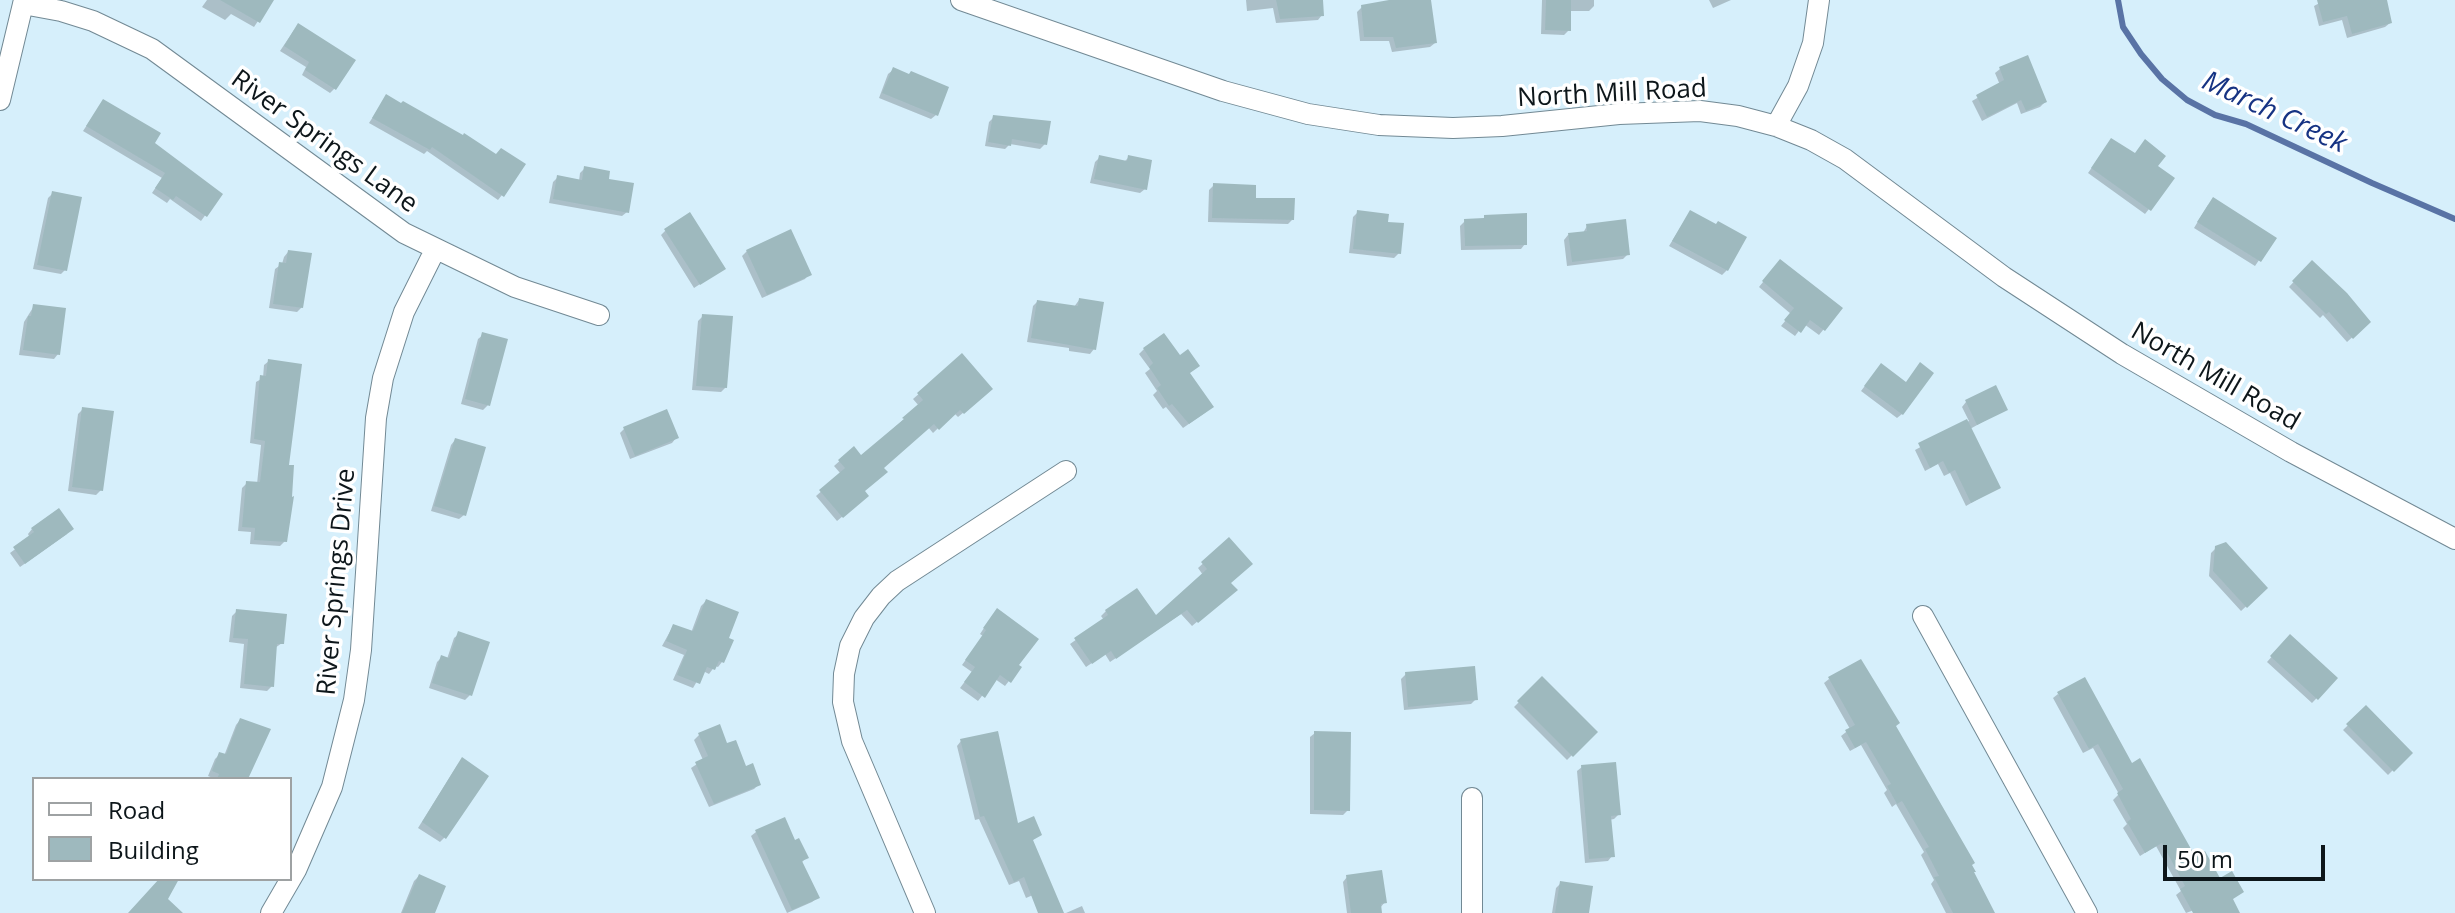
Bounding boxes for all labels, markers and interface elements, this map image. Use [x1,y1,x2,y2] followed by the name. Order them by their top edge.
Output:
[225,64,423,220] street label: River Springs Lane
[2196,65,2352,161] water label: March Creek
[1516,73,1708,115] street label: North Mill Road
[2125,316,2305,438] street label: North Mill Road
[312,467,362,697] street label: River Springs Drive
[32,777,292,881] legend
[108,793,165,826] text: Road
[2167,829,2329,879] scale bar
[108,833,199,866] text: Building
[2177,842,2233,875] text: 50 m

